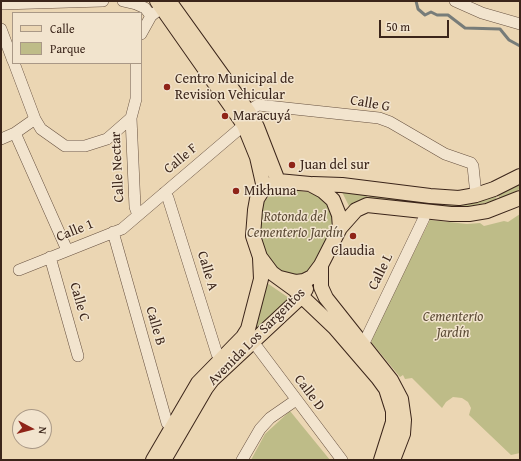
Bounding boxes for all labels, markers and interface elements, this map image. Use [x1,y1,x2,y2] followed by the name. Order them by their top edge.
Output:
[12,12,142,64] legend
[381,12,451,38] scale bar
[386,18,410,35] text: 50 m
[50,20,75,37] text: Calle
[50,40,85,57] text: Parque
[175,71,294,104] place label: Centro Municipal de Revision Vehicular
[162,82,172,92] marker: Centro Municipal de Revision Vehicular
[349,92,391,116] street label: Calle G
[233,108,291,124] place label: Maracuyá
[220,111,230,121] marker: Maracuyá
[108,131,128,203] street label: Calle Nectar
[161,140,201,178] street label: Calle F
[300,157,370,173] place label: Juan del sur
[287,160,297,170] marker: Juan del sur
[244,183,296,199] place label: Mikhuna
[231,186,241,196] marker: Mikhuna
[247,209,343,242] park label: Rotonda del Cementerio Jardín
[54,216,96,246] street label: Calle 1
[348,231,358,241] marker: Claudia
[331,243,375,259] place label: Claudia
[193,249,221,293] street label: Calle A
[365,251,397,293] street label: Calle L
[66,281,92,323] street label: Calle C
[205,285,309,389] street label: Avenida Los Sargentos
[141,305,169,347] street label: Calle B
[423,309,483,342] park label: Cementerio Jardín
[290,372,328,414] street label: Calle D
[12,409,52,449] north arrow
[35,426,51,435] text: N

